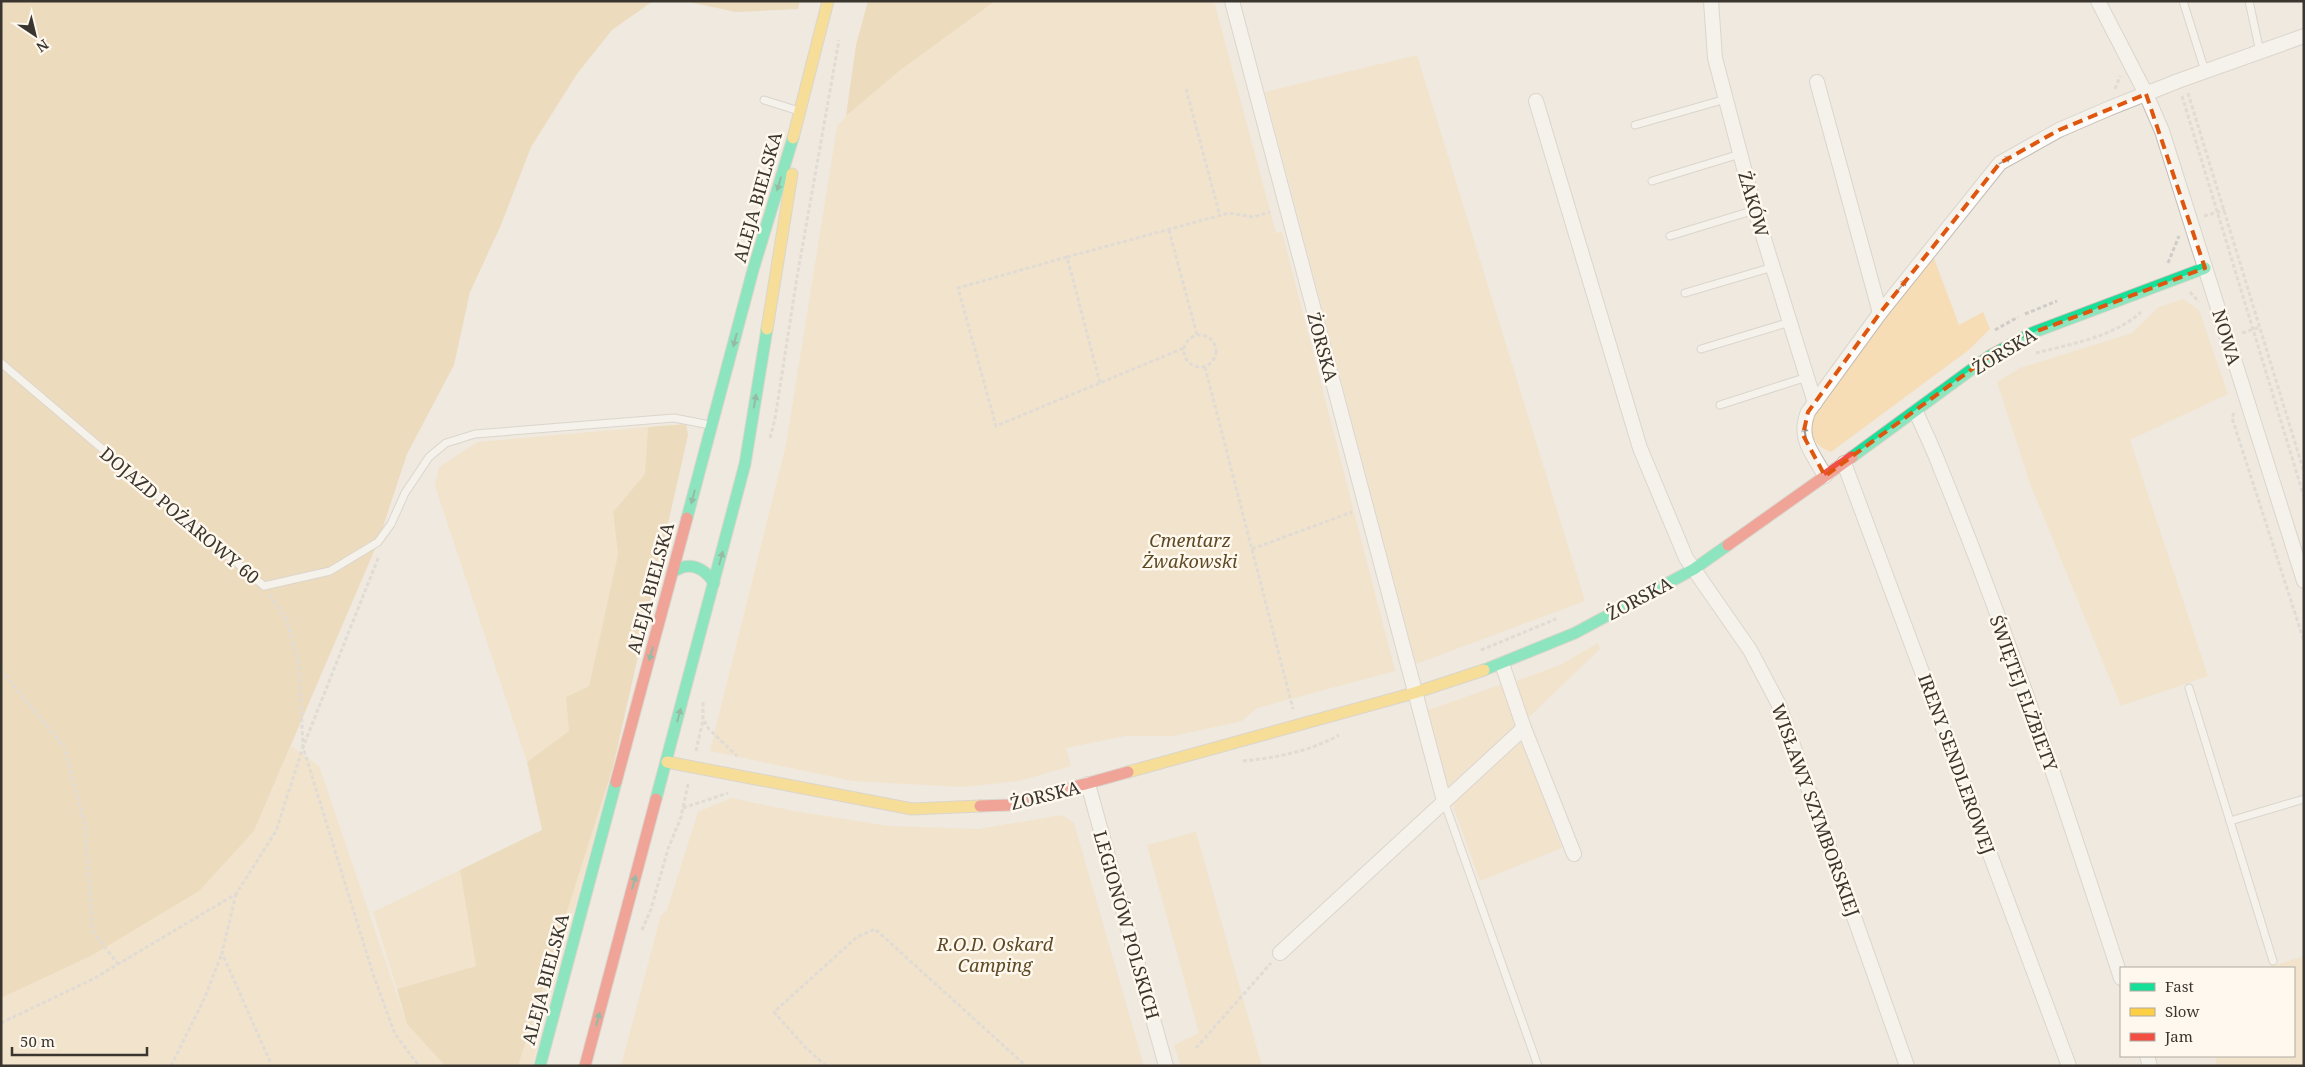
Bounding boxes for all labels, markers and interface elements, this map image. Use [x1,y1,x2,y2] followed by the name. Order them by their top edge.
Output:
[10,10,60,60] north arrow
[33,35,53,57] text: N
[727,129,787,265] street label: ALEJA BIELSKA
[1999,156,2012,165] one-way arrow
[1733,168,1775,240] street label: ŻAKÓW
[775,176,783,191] one-way arrow
[1897,279,1908,292] one-way arrow
[2207,306,2247,368] street label: NOWA
[1302,310,1344,385] street label: ŻORSKA
[1967,322,2041,380] street label: ŻORSKA
[731,332,739,347] one-way arrow
[752,392,760,408] one-way arrow
[1800,424,1808,440] one-way arrow
[95,441,265,589] street label: DOJAZD POŻAROWY 60
[689,489,697,504] one-way arrow
[621,519,679,656] street label: ALEJA BIELSKA
[1141,528,1238,573] park label: Cmentarz Żwakowski
[717,551,725,566] one-way arrow
[1602,571,1676,625] street label: ŻORSKA
[1985,612,2064,775] street label: ŚWIĘTEJ ELŻBIETY
[646,646,654,661] one-way arrow
[1913,670,2001,858] street label: IRENY SENDLEROWEJ
[1766,700,1866,920] street label: WISŁAWY SZYMBORSKIEJ
[675,708,683,723] one-way arrow
[1008,775,1083,815] street label: ŻORSKA
[1089,828,1165,1022] street label: LEGIONÓW POLSKICH
[631,875,639,890] one-way arrow
[516,910,574,1047] street label: ALEJA BIELSKA
[936,932,1054,977] park label: R.O.D. Oskard Camping
[2120,967,2295,1057] legend
[2165,976,2194,996] text: Fast
[2165,1001,2199,1021] text: Slow
[594,1011,602,1026] one-way arrow
[12,1024,148,1056] scale bar
[2164,1026,2193,1046] text: Jam
[20,1031,55,1051] text: 50 m

